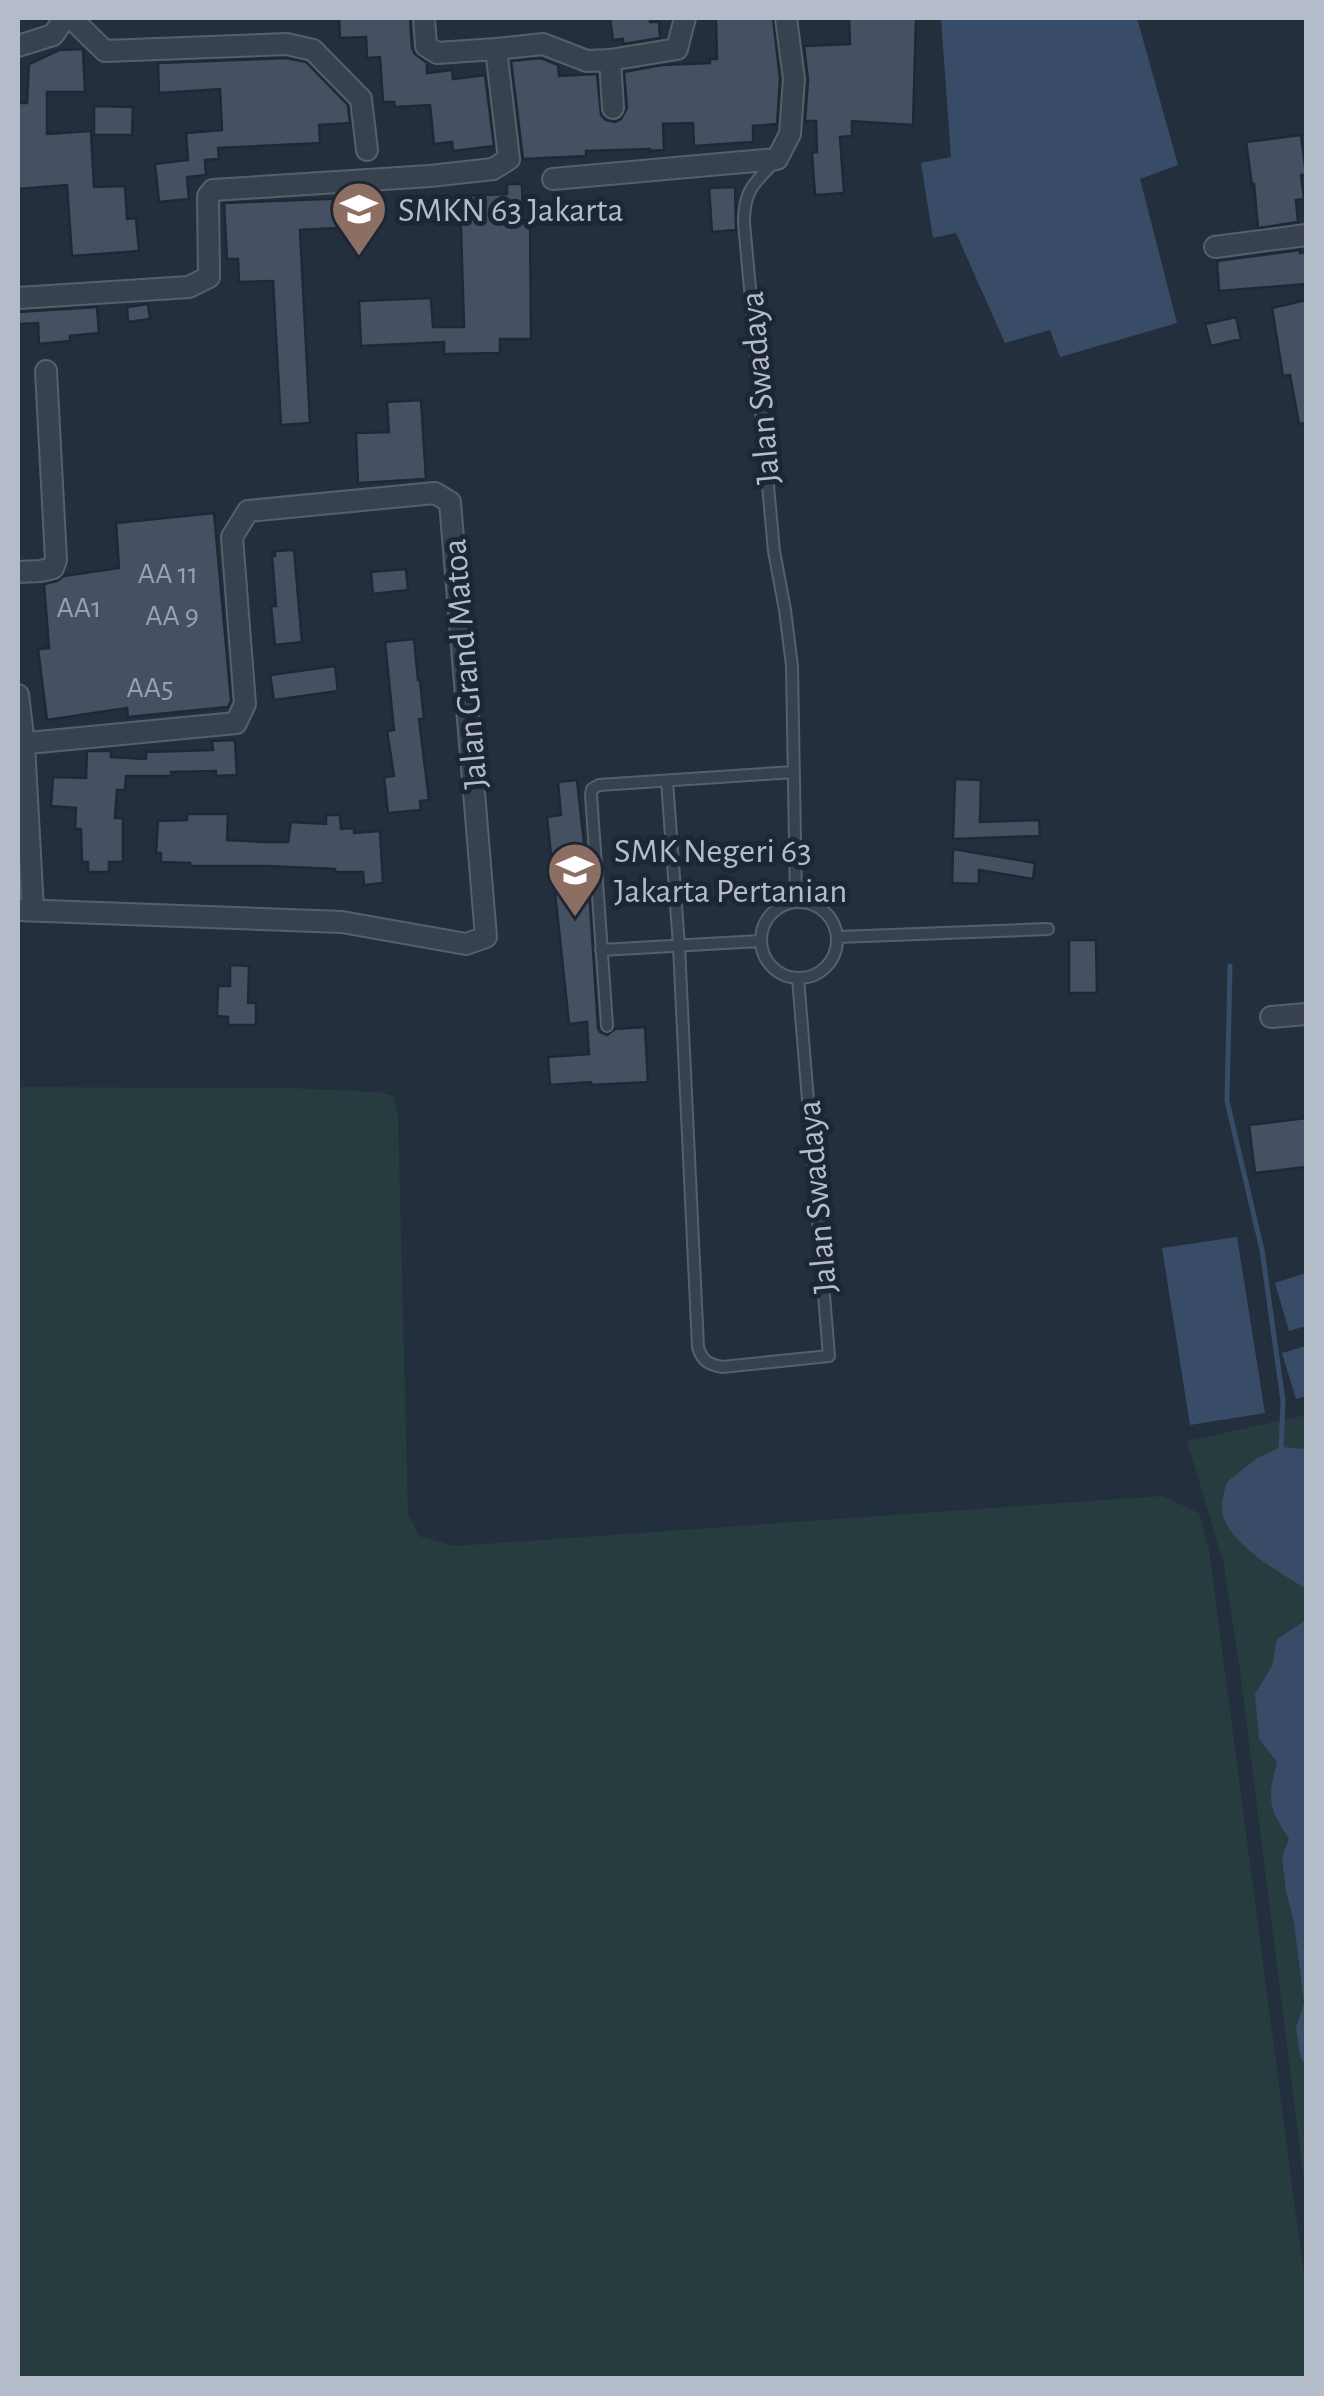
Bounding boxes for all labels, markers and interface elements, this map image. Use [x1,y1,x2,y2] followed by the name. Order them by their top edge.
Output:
[329,179,389,258] school or university icon: SMKN 63 Jakarta
[398,193,624,228] place label: SMKN 63 Jakarta
[735,290,786,486] street label: Jalan Swadaya
[437,537,494,790] street label: Jalan Grand Matoa
[138,559,198,589] house number: AA 11
[57,593,102,623] house number: AA1
[145,601,199,631] house number: AA 9
[126,673,174,703] house number: AA5
[614,834,847,909] place label: SMK Negeri 63 Jakarta Pertanian
[545,840,605,919] school or university icon: SMK Negeri 63 Jakarta Pertanian
[792,1099,843,1295] street label: Jalan Swadaya

